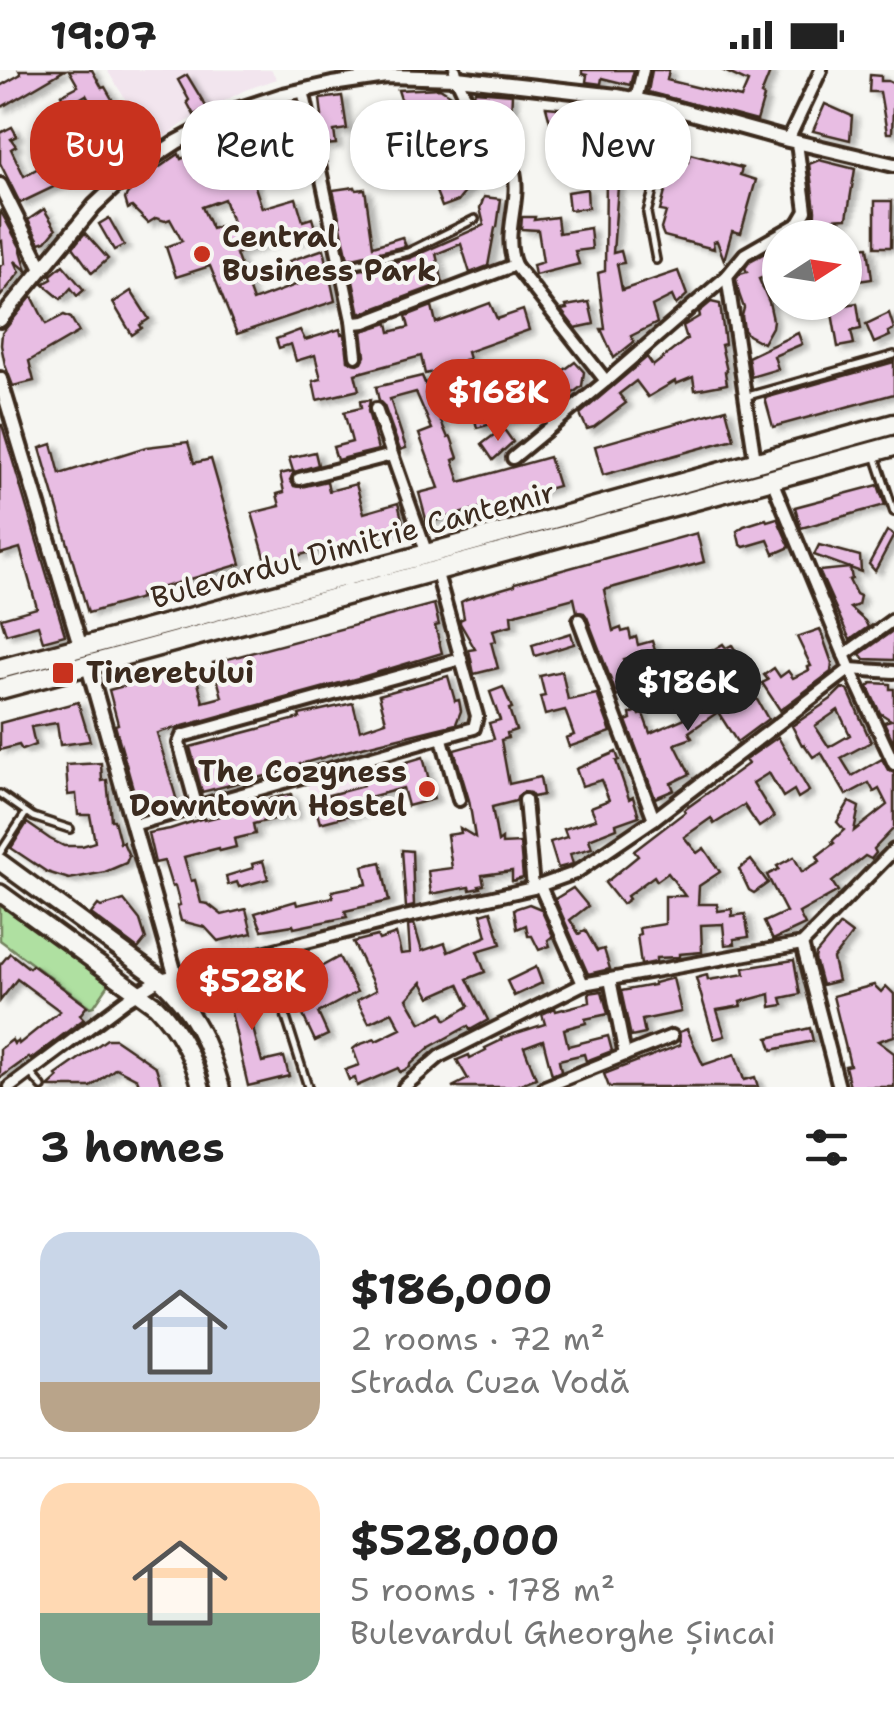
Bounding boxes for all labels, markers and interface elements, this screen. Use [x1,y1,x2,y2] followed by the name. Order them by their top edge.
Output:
[50,10,157,61] text: 19:07
[30,100,161,190] chip: Buy
[181,100,330,190] chip: Rent
[350,100,525,190] chip: Filters
[545,100,691,190] chip: New
[222,216,437,291] place label: Central Business Park
[762,220,862,320] north arrow
[762,220,862,320] map controls
[191,243,213,265] marker: Central Business Park
[428,359,568,444] pin: $168K
[448,370,549,413] text: $168K
[146,471,559,618] street label: Bulevardul Dimitrie Cantemir
[618,649,758,734] pin: $186K
[86,652,254,693] place label: Tineretului
[50,660,76,686] marker: Tineretului
[637,660,739,703] text: $186K
[129,751,407,826] place label: The Cozyness Downtown Hostel
[416,778,438,800] marker: The Cozyness Downtown Hostel
[182,948,322,1033] pin: $528K
[198,959,306,1002] text: $528K
[40,1119,225,1175] text: 3 homes
[799,1120,854,1175] icon: filters
[350,1261,552,1317] text: $186,000
[120,1272,240,1392] icon: home
[350,1317,605,1360] text: 2 rooms · 72 m²
[350,1360,629,1403] text: Strada Cuza Vodă
[350,1512,559,1568] text: $528,000
[120,1523,240,1643] icon: home
[350,1568,615,1611] text: 5 rooms · 178 m²
[350,1611,776,1654] text: Bulevardul Gheorghe Șincai

